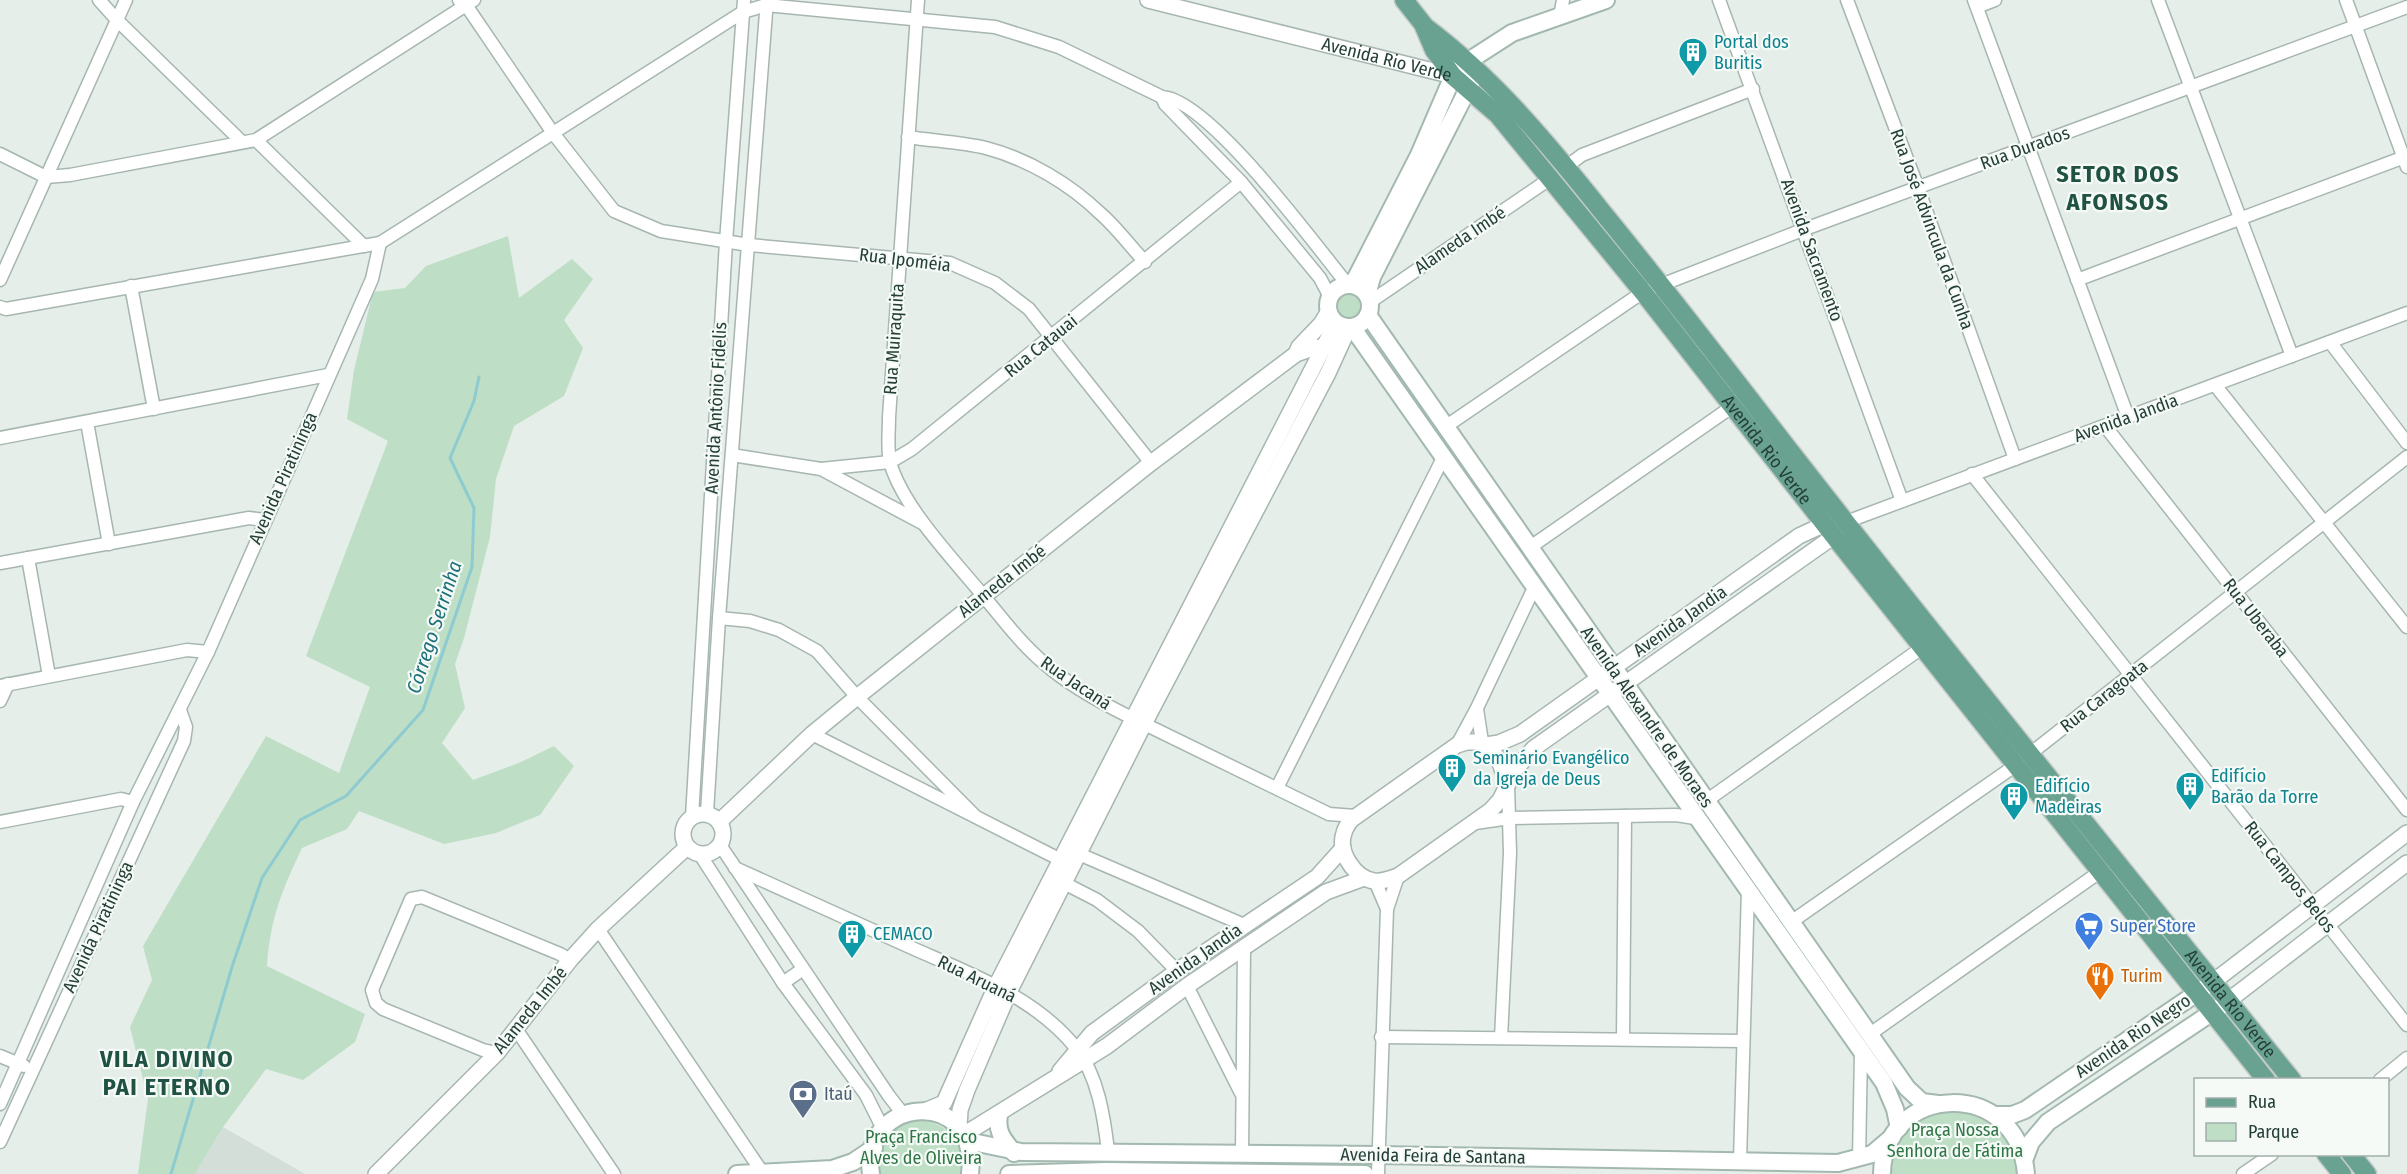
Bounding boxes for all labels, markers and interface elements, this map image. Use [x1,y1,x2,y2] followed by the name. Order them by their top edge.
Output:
[1714,31,1789,74] place label: Portal dos Buritis
[1319,33,1454,86] street label: Avenida Rio Verde
[1677,36,1709,78] building icon: Portal dos Buritis
[1977,122,2073,174] street label: Rua Durados
[1885,126,1979,333] street label: Rua José Advincula da Cunha
[2056,160,2180,216] district label: SETOR DOS AFONSOS
[1776,176,1848,324] street label: Avenida Sacramento
[1410,201,1510,279] street label: Alameda Imbé
[858,243,952,277] street label: Rua Ipoméia
[879,282,909,396] street label: Rua Muiraquita
[1000,310,1082,382] street label: Rua Catauai
[701,321,732,495] street label: Avenida Antônio Fidelis
[2071,389,2181,447] street label: Avenida Jandia
[1717,391,1816,509] street label: Avenida Rio Verde
[244,408,322,548] street label: Avenida Piratininga
[954,540,1050,622] street label: Alameda Imbé
[401,558,467,696] water label: Córrego Serrinha
[2218,574,2294,662] street label: Rua Uberaba
[1629,581,1731,661] street label: Avenida Jandia
[1576,622,1718,812] street label: Avenida Alexandre de Moraes
[1036,651,1116,715] street label: Rua Jacaná
[2056,655,2152,737] street label: Rua Caragoata
[1473,747,1629,790] place label: Seminário Evangélico da Igreja de Deus
[1436,752,1468,794] building icon: Seminário Evangélico da Igreja de Deus
[2211,765,2318,808] place label: Edifício Barão da Torre
[2174,770,2206,812] building icon: Edifício Barão da Torre
[2035,775,2102,818] place label: Edifício Madeiras
[1998,780,2030,822] building icon: Edifício Madeiras
[2240,817,2341,937] street label: Rua Campos Belos
[58,858,138,996] street label: Avenida Piratininga
[2073,910,2105,952] supermarket icon: Super Store
[2110,915,2196,937] place label: Super Store
[836,918,868,960] building icon: CEMACO
[1144,919,1246,999] street label: Avenida Jandia
[873,923,933,945] place label: CEMACO
[2180,945,2281,1062] street label: Avenida Rio Verde
[934,951,1020,1007] street label: Rua Aruaná
[2084,960,2116,1002] restaurant icon: Turim
[488,962,572,1058] street label: Alameda Imbé
[2121,965,2163,987] place label: Turim
[2071,989,2195,1083] street label: Avenida Rio Negro
[99,1045,234,1101] district label: VILA DIVINO PAI ETERNO
[787,1078,819,1120] bank icon: Itaú
[2194,1078,2389,1156] legend
[824,1083,853,1105] place label: Itaú
[2248,1091,2276,1113] text: Rua
[1887,1119,2023,1162] park label: Praça Nossa Senhora de Fátima
[2248,1121,2299,1143] text: Parque
[860,1126,982,1169] park label: Praça Francisco Alves de Oliveira
[1340,1143,1526,1169] street label: Avenida Feira de Santana

